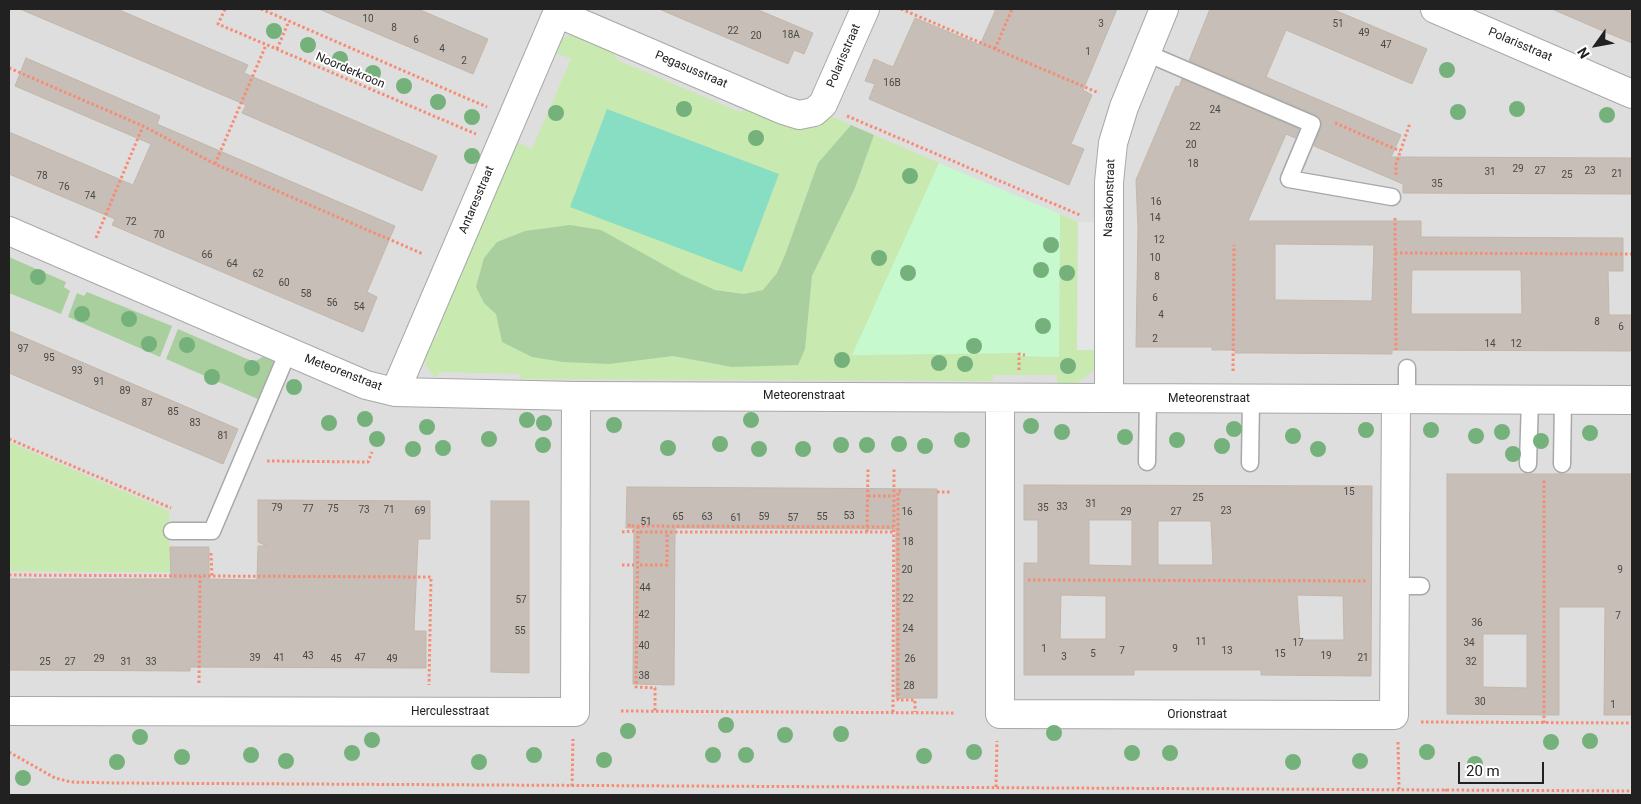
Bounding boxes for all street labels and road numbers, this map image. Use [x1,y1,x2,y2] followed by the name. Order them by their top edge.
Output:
[824,22,864,90] street label: Polarisstraat
[1486,25,1554,65] street label: Polarisstraat
[653,48,729,92] street label: Pegasusstraat
[313,50,387,92] street label: Noorderkroon
[1101,159,1119,237] street label: Nasakonstraat
[456,164,498,236] street label: Antaresstraat
[302,352,384,394] street label: Meteorenstraat
[763,389,845,403] street label: Meteorenstraat
[1168,392,1250,406] street label: Meteorenstraat
[411,705,489,719] street label: Herculesstraat
[1167,708,1227,722] street label: Orionstraat

